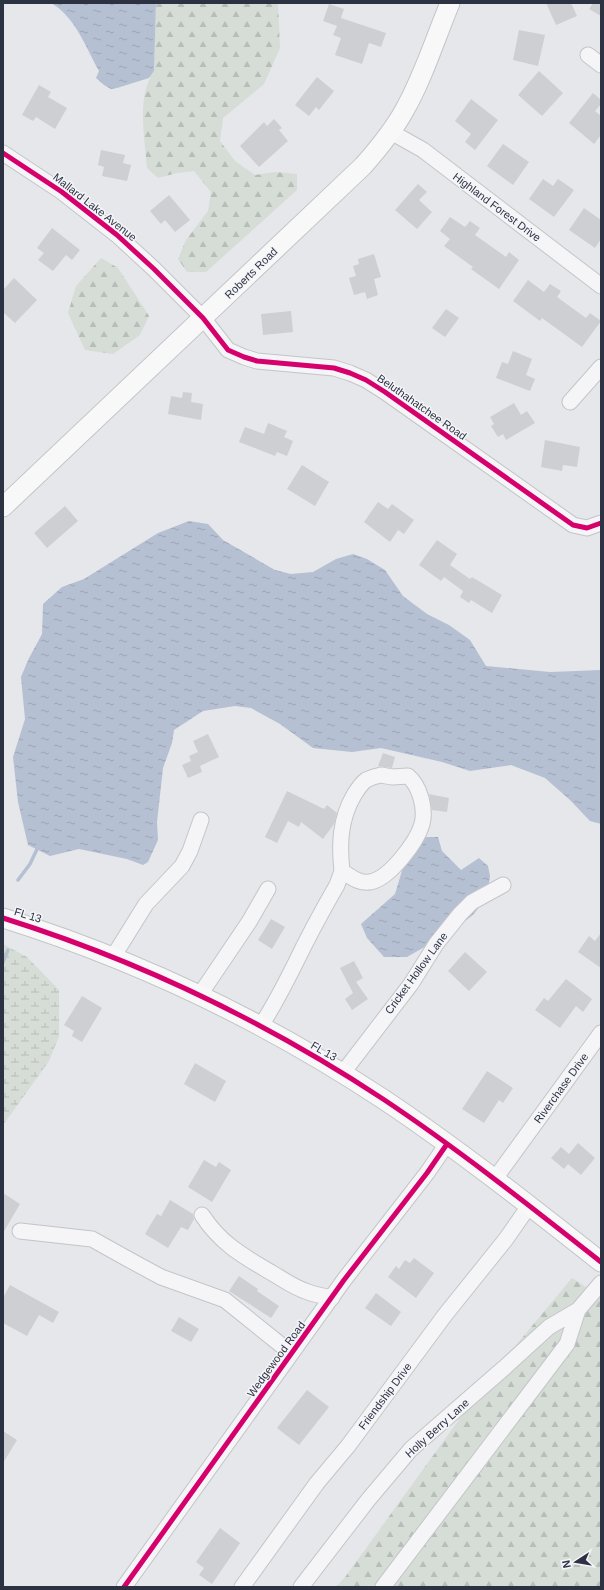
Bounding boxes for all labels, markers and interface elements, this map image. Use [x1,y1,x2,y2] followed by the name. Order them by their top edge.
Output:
[451,170,543,244] street label: Highland Forest Drive
[51,171,139,243] street label: Mallard Lake Avenue
[222,245,280,301] street label: Roberts Road
[375,372,469,442] street label: Beluthahatchee Road
[13,905,43,925] street label: FL 13
[382,930,450,1016] street label: Cricket Hollow Lane
[309,1039,339,1063] street label: FL 13
[532,1051,590,1125] street label: Riverchase Drive
[245,1319,307,1399] street label: Wedgewood Road
[356,1360,414,1432] street label: Friendship Drive
[403,1396,471,1460] street label: Holly Berry Lane
[556,1542,596,1582] north arrow
[560,1559,573,1569] text: N

